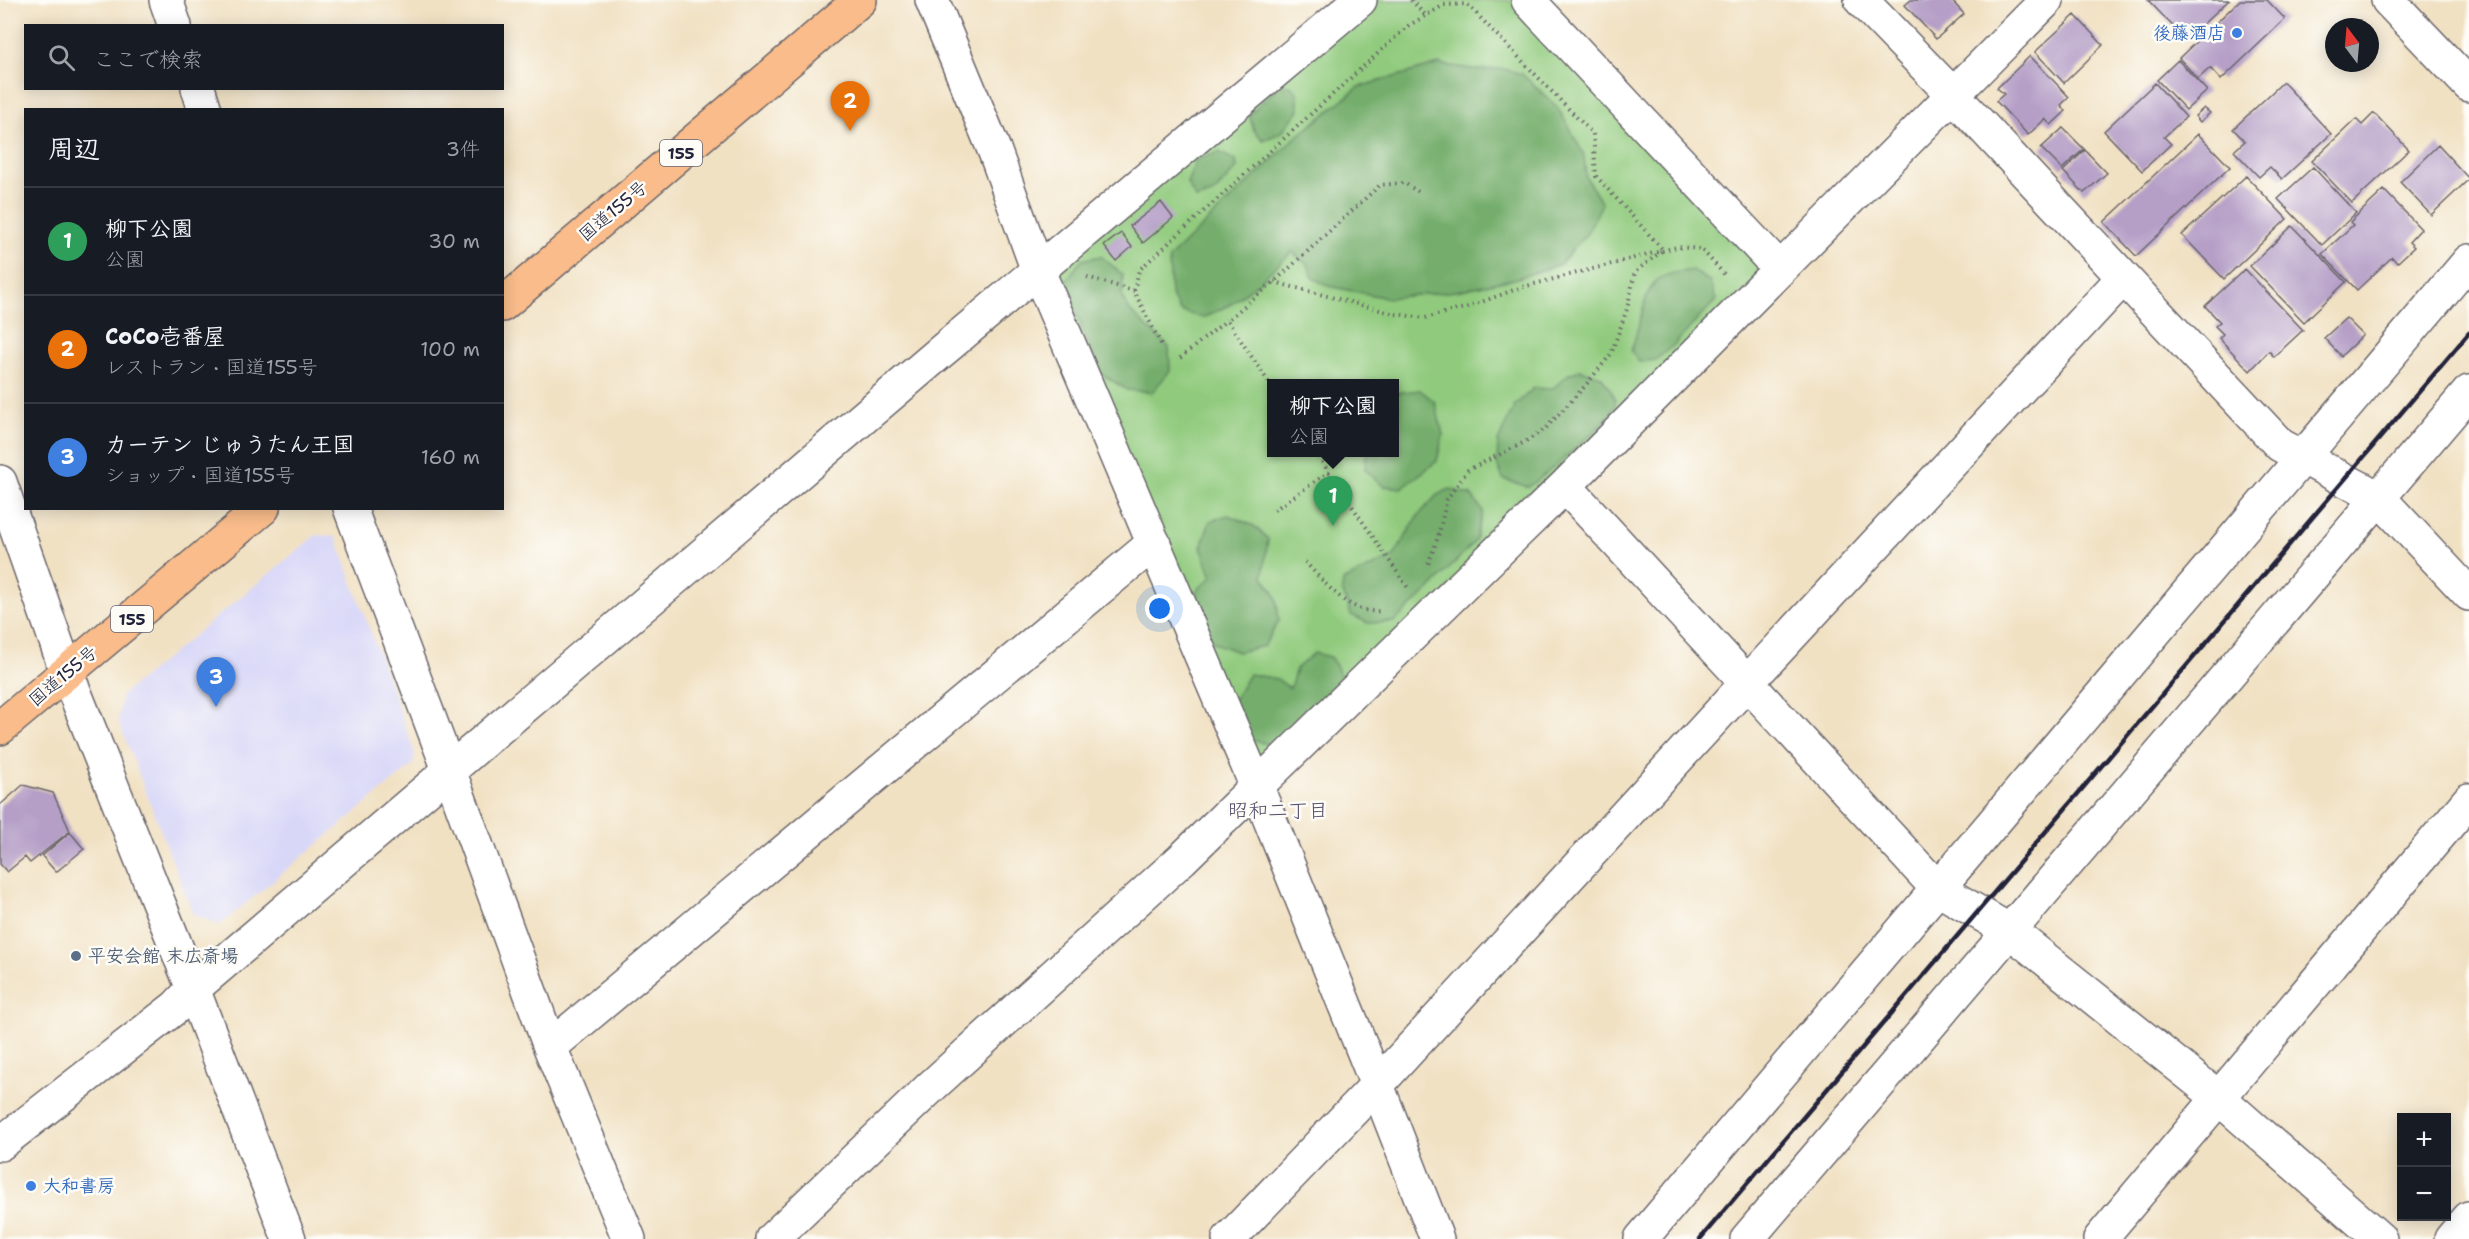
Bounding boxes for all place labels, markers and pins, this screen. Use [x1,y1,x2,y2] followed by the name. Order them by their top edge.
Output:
[2153,21,2225,45] place label: 後藤酒店
[2230,26,2244,40] marker: 後藤酒店
[830,82,870,131] pin: 2
[1314,476,1352,526] pin: 1
[196,658,236,707] pin: 3
[88,944,238,968] place label: 平安会館 末広斎場
[69,949,83,963] marker: 平安会館 末広斎場
[43,1174,115,1198] place label: 大和書房
[24,1179,38,1193] marker: 大和書房

